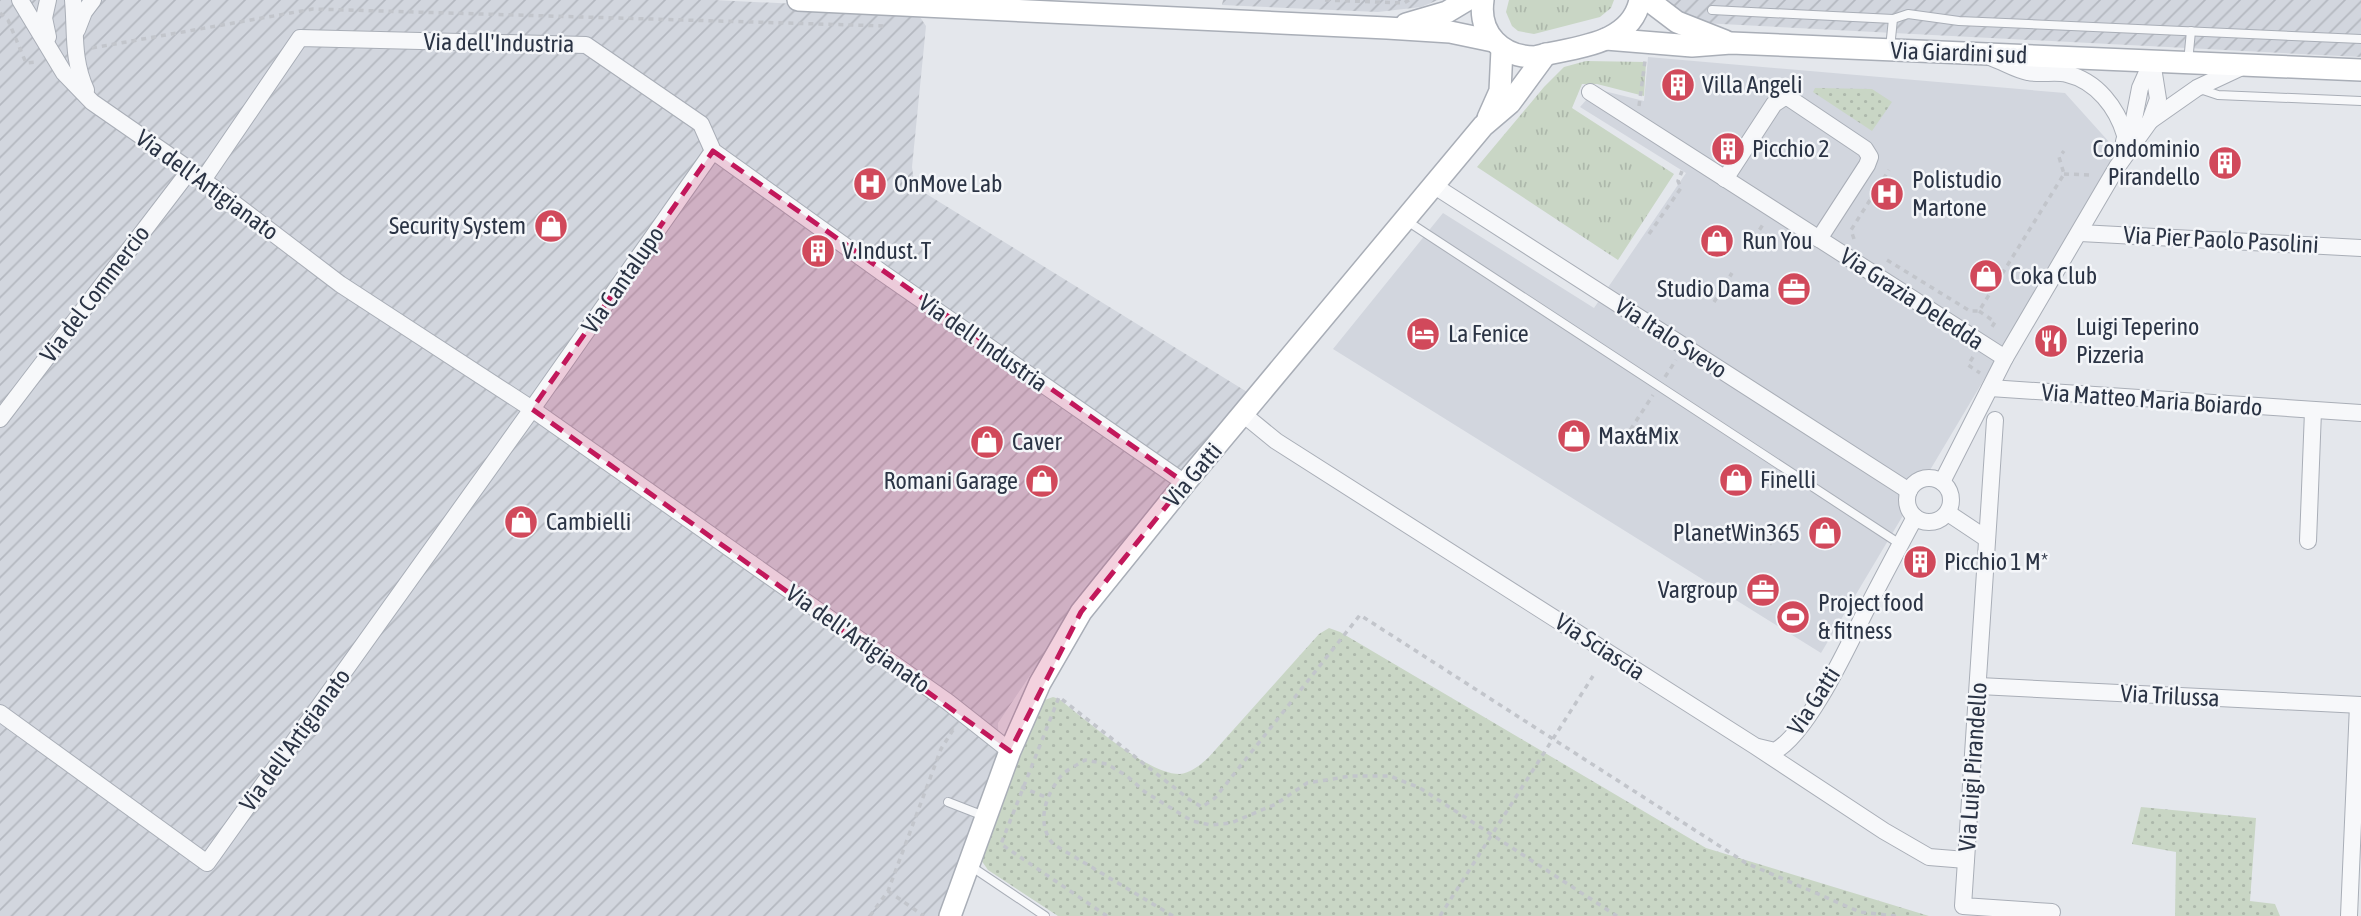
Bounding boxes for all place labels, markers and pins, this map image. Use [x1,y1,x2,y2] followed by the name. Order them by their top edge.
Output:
[1659,66,1697,104] building icon: Villa Angeli
[1702,71,1802,98] place label: Villa Angeli
[1709,130,1747,168] building icon: Picchio 2
[1752,135,1830,162] place label: Picchio 2
[2092,135,2200,190] place label: Condominio Pirandello
[2206,144,2244,182] building icon: Condominio Pirandello
[851,165,889,203] hospital icon: OnMove Lab
[1912,166,2002,221] place label: Polistudio Martone
[894,170,1002,197] place label: OnMove Lab
[1868,175,1906,213] hospital icon: Polistudio Martone
[532,207,570,245] shop icon: Security System
[389,212,526,239] place label: Security System
[1698,222,1736,260] shop icon: Run You
[1742,227,1813,254] place label: Run You
[799,232,837,270] building icon: V.Indust. T
[842,237,932,264] place label: V.Indust. T
[1967,257,2005,295] shop icon: Coka Club
[2010,262,2097,289] place label: Coka Club
[1775,270,1813,308] office icon: Studio Dama
[1657,275,1770,302] place label: Studio Dama
[2076,313,2199,368] place label: Luigi Teperino Pizzeria
[1404,315,1442,353] hotel icon: La Fenice
[1448,320,1529,347] place label: La Fenice
[2032,322,2070,360] restaurant icon: Luigi Teperino Pizzeria
[1555,417,1593,455] shop icon: Max&Mix
[1598,422,1679,449] place label: Max&Mix
[968,423,1006,461] shop icon: Caver
[1012,428,1063,455] place label: Caver
[1717,461,1755,499] shop icon: Finelli
[1023,462,1061,500] shop icon: Romani Garage
[1760,466,1816,493] place label: Finelli
[883,467,1018,494] place label: Romani Garage
[502,503,540,541] shop icon: Cambielli
[546,508,631,535] place label: Cambielli
[1806,514,1844,552] shop icon: PlanetWin365
[1673,519,1800,546] place label: PlanetWin365
[1901,543,1939,581] building icon: Picchio 1 M*
[1944,548,2048,575] place label: Picchio 1 M*
[1744,571,1782,609] office icon: Vargroup
[1658,576,1738,603] place label: Vargroup
[1818,589,1924,644] place label: Project food & fitness
[1774,598,1812,636] sports icon: Project food & fitness

